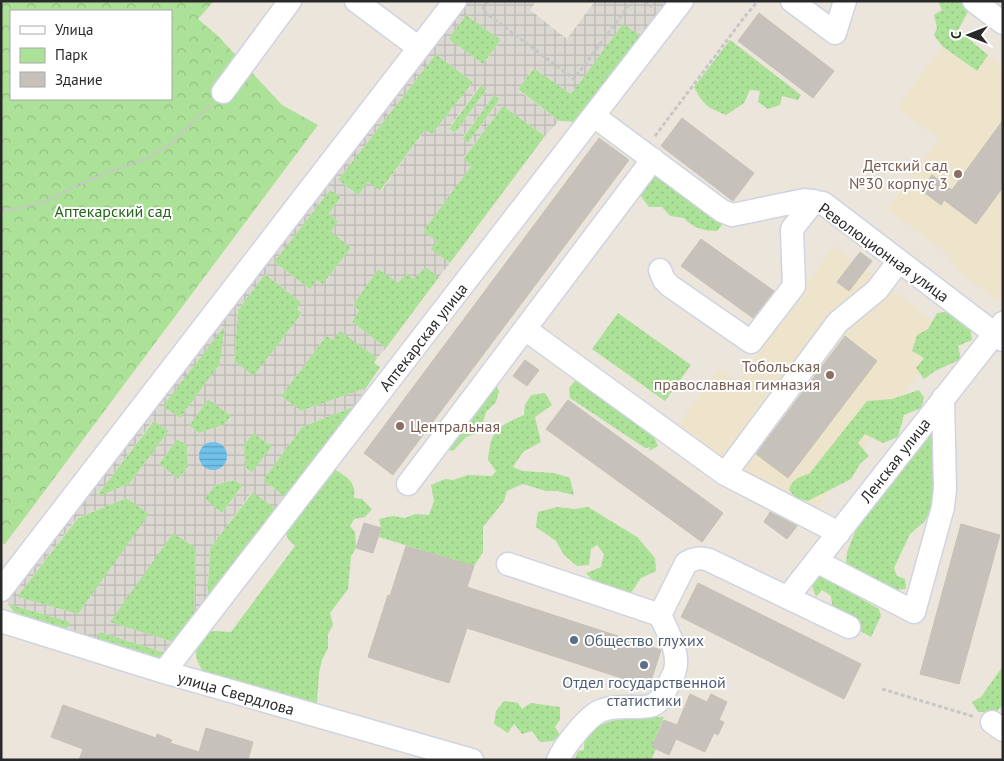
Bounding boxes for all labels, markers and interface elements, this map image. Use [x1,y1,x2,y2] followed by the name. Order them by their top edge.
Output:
[10,10,172,100] legend
[944,10,994,60] north arrow
[55,20,93,39] text: Улица
[947,31,965,39] text: С
[55,45,88,64] text: Парк
[55,70,103,89] text: Здание
[849,155,948,193] place label: Детский сад №30 корпус 3
[952,168,964,180] marker: Детский сад №30 корпус 3
[815,198,953,306] street label: Революционная улица
[55,201,172,221] park label: Аптекарский сад
[375,279,471,395] street label: Аптекарская улица
[654,356,820,394] place label: Тобольская православная гимназия
[824,369,836,381] marker: Тобольская православная гимназия
[855,414,934,507] street label: Ленская улица
[410,416,500,436] place label: Центральная
[394,420,406,432] marker: Центральная
[584,630,704,650] place label: Общество глухих
[568,634,580,646] marker: Общество глухих
[638,659,650,671] marker: Отдел государственной статистики
[175,667,297,719] street label: улица Свердлова
[562,672,726,710] place label: Отдел государственной статистики

